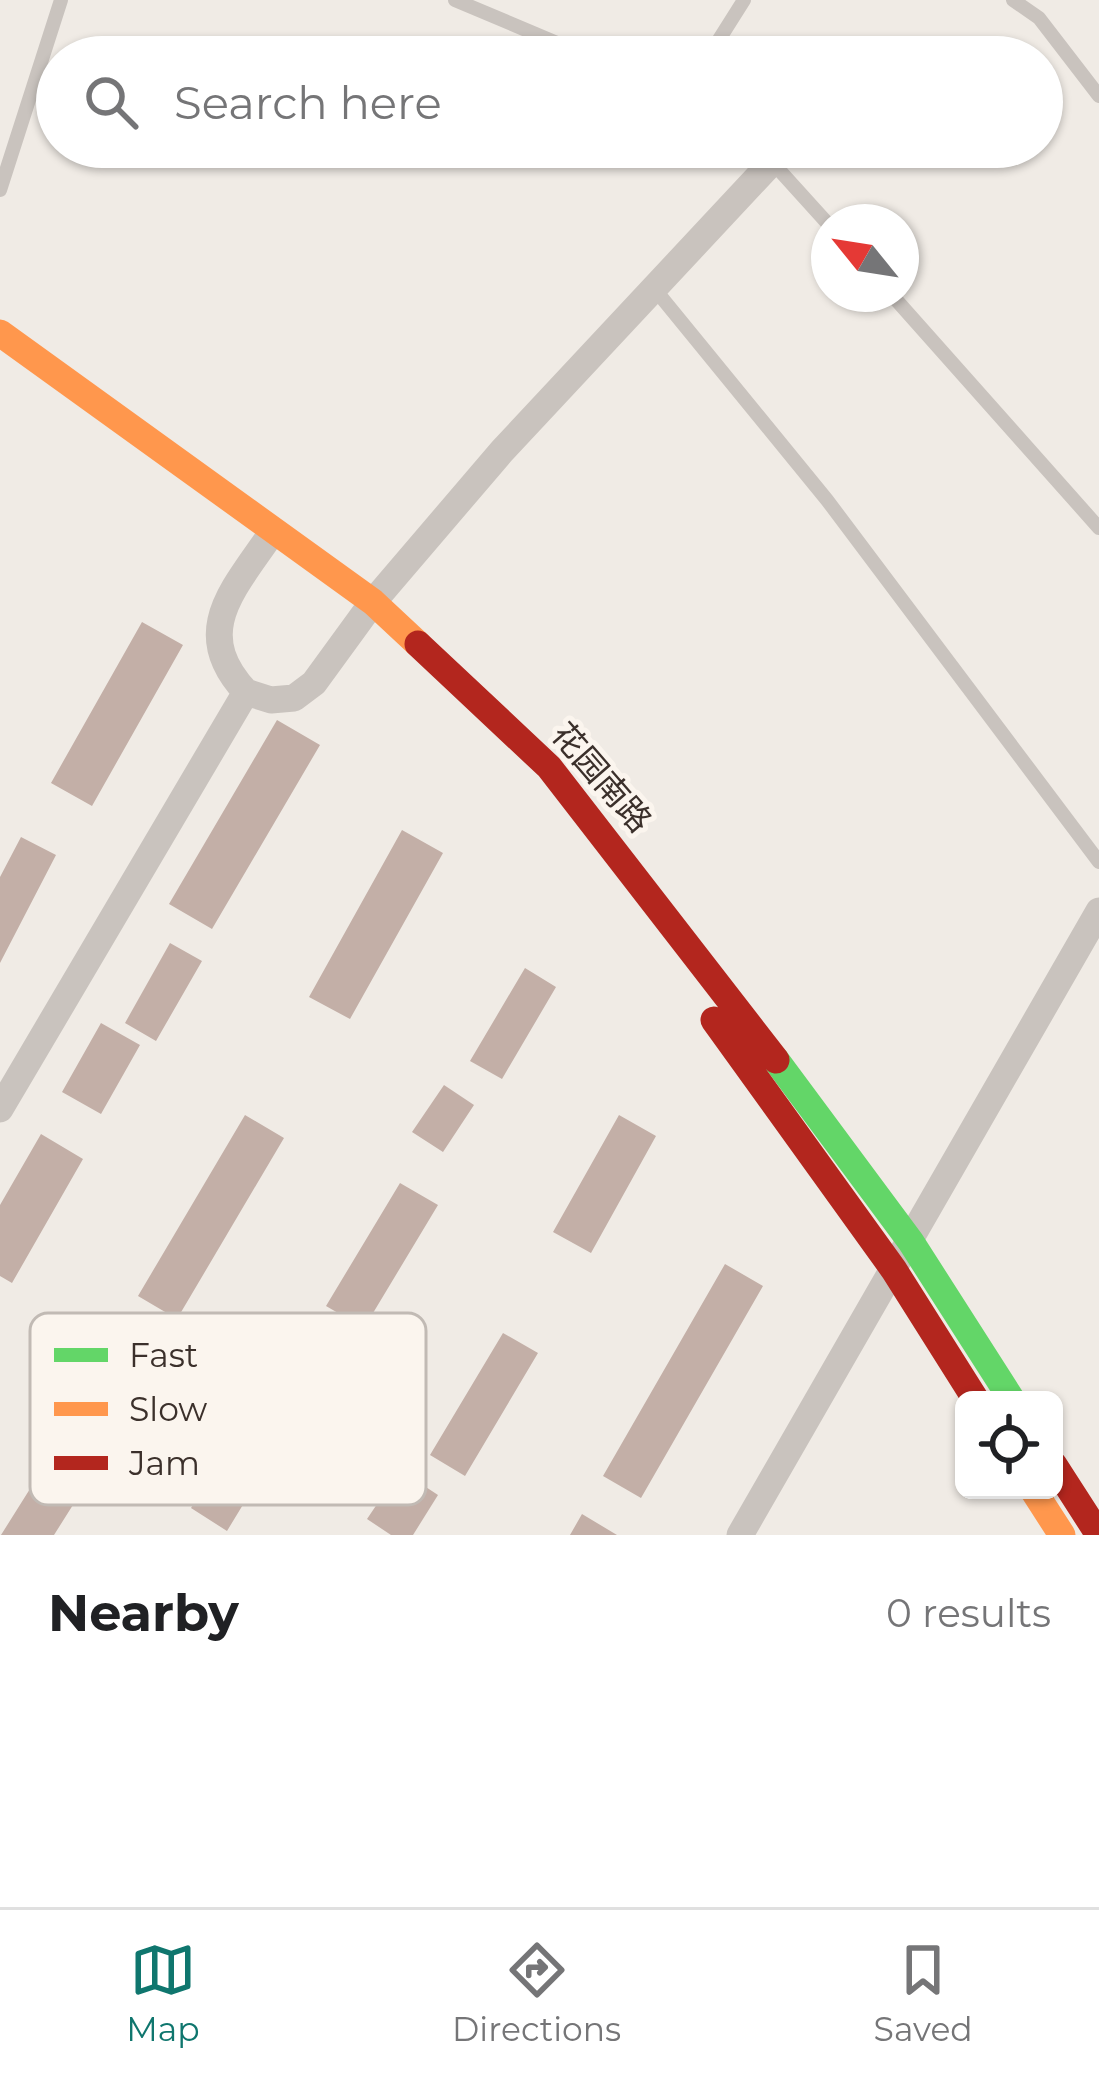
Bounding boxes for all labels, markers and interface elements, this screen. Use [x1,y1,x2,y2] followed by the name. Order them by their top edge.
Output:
[36,36,1063,168] search box
[78,69,144,135] icon: search
[174,75,442,130] text: Search here
[811,204,919,312] north arrow
[544,714,660,840] street label: 花园南路
[30,1313,426,1505] legend
[129,1335,198,1375] text: Fast
[129,1389,207,1429] text: Slow
[955,1391,1063,1499] map controls
[955,1391,1063,1499] button: locate
[128,1443,200,1483] text: Jam
[48,1582,239,1644] text: Nearby
[886,1589,1051,1637] text: 0 results
[126,1937,200,2049] tab: Map
[452,1937,621,2049] tab: Directions
[874,1937,973,2049] tab: Saved

